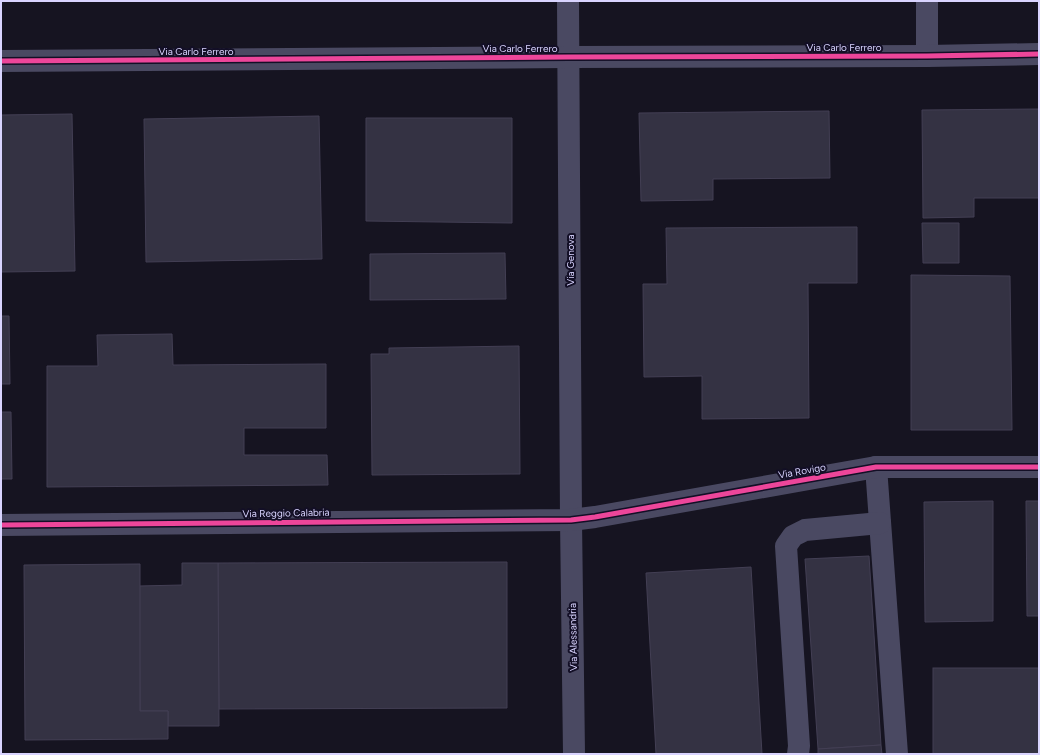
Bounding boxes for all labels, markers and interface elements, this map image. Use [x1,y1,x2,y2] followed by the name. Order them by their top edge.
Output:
[806,41,882,54] street label: Via Carlo Ferrero
[482,42,558,55] street label: Via Carlo Ferrero
[158,45,234,58] street label: Via Carlo Ferrero
[564,234,577,286] street label: Via Genova
[777,460,827,482] street label: Via Rovigo
[242,506,330,520] street label: Via Reggio Calabria
[566,603,580,671] street label: Via Alessandria

